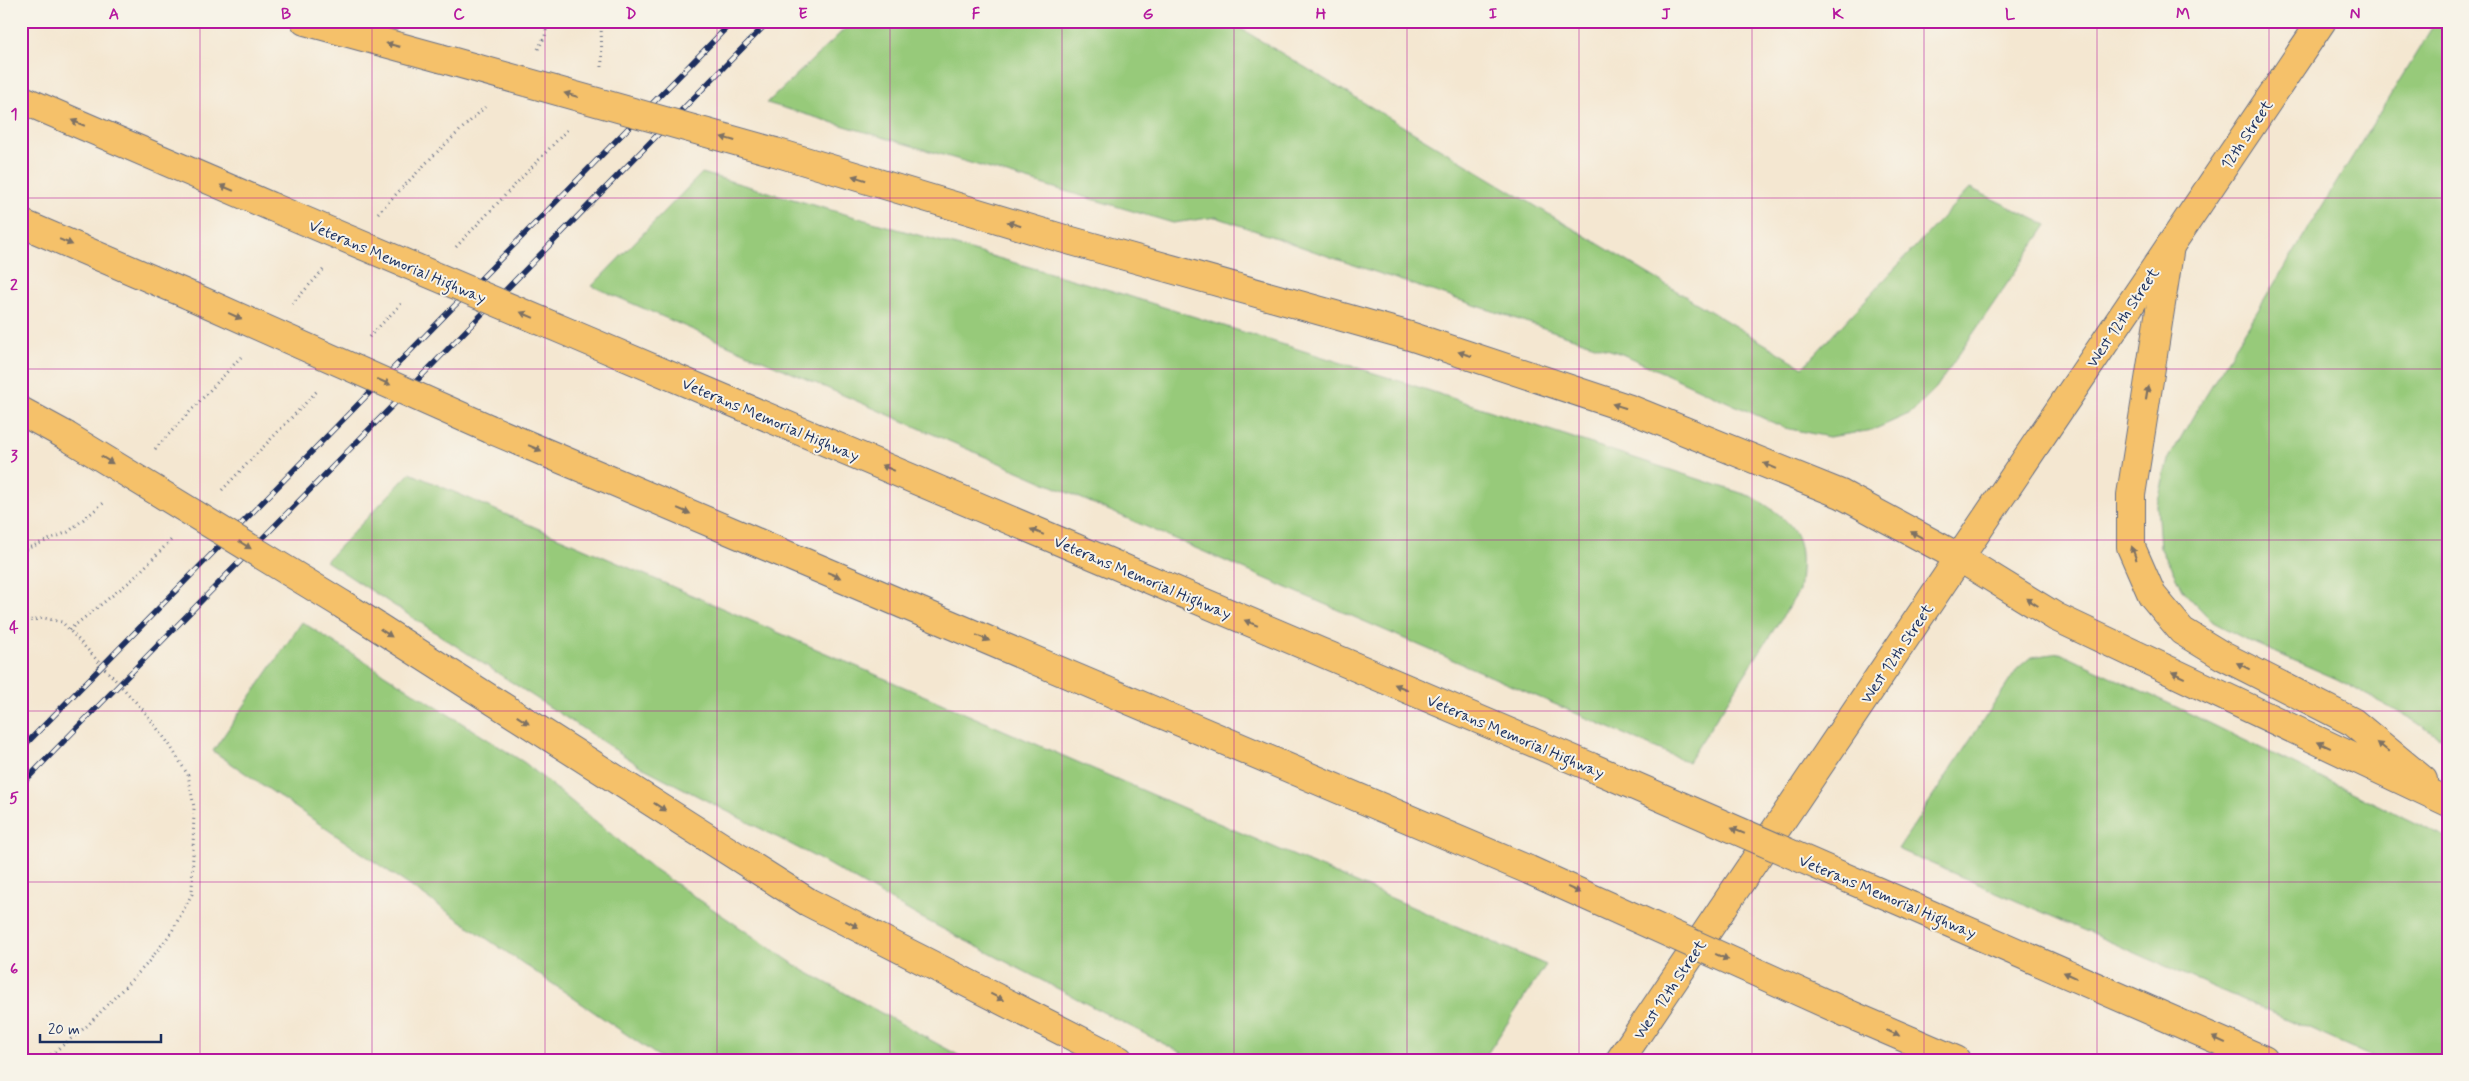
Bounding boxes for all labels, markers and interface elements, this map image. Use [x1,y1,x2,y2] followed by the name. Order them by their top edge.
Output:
[109,4,119,25] text: A
[281,4,291,25] text: B
[453,4,465,25] text: C
[625,4,637,25] text: D
[798,4,808,25] text: E
[972,4,981,25] text: F
[1143,4,1154,25] text: G
[1316,4,1327,25] text: H
[1489,4,1498,25] text: I
[1661,4,1671,25] text: J
[1832,4,1844,25] text: K
[2005,4,2016,25] text: L
[2176,4,2190,25] text: M
[2350,4,2360,25] text: N
[386,41,401,49] one-way arrow
[564,91,579,99] one-way arrow
[2216,96,2278,174] street label: 12th Street
[10,104,18,125] text: 1
[71,119,85,127] one-way arrow
[720,135,735,143] one-way arrow
[851,173,866,181] one-way arrow
[220,183,234,191] one-way arrow
[305,215,489,310] street label: Veterans Memorial Highway
[1007,220,1022,228] one-way arrow
[59,239,73,247] one-way arrow
[2082,263,2165,372] street label: West 12th Street
[10,275,18,296] text: 2
[520,311,534,319] one-way arrow
[228,312,242,320] one-way arrow
[1458,350,1473,357] one-way arrow
[678,373,862,468] street label: Veterans Memorial Highway
[377,378,391,386] one-way arrow
[2143,384,2151,400] one-way arrow
[1612,401,1627,409] one-way arrow
[527,444,542,452] one-way arrow
[10,446,18,467] text: 3
[100,455,113,465] one-way arrow
[1763,461,1778,469] one-way arrow
[881,464,895,472] one-way arrow
[677,508,691,516] one-way arrow
[1029,528,1044,536] one-way arrow
[1050,531,1234,626] street label: Veterans Memorial Highway
[1910,531,1924,539] one-way arrow
[239,541,252,550] one-way arrow
[2130,545,2138,560] one-way arrow
[827,571,841,579] one-way arrow
[2026,598,2039,607] one-way arrow
[1856,599,1939,708] street label: West 12th Street
[9,617,19,638] text: 4
[1243,619,1258,627] one-way arrow
[380,628,393,637] one-way arrow
[976,635,990,643] one-way arrow
[2236,662,2250,670] one-way arrow
[2170,671,2185,679] one-way arrow
[1394,682,1408,690] one-way arrow
[1423,690,1607,785] street label: Veterans Memorial Highway
[517,715,530,725] one-way arrow
[2317,740,2331,748] one-way arrow
[2377,742,2389,753] one-way arrow
[9,788,19,809] text: 5
[654,803,667,812] one-way arrow
[1731,827,1745,835] one-way arrow
[1795,850,1979,945] street label: Veterans Memorial Highway
[1567,887,1581,895] one-way arrow
[844,920,859,928] one-way arrow
[1629,935,1712,1044] street label: West 12th Street
[1715,953,1729,961] one-way arrow
[10,959,18,980] text: 6
[2063,971,2077,979] one-way arrow
[989,993,1004,1002] one-way arrow
[40,1011,161,1043] scale bar
[48,1020,80,1040] text: 20 m
[1886,1029,1901,1037] one-way arrow
[2212,1036,2226,1044] one-way arrow

